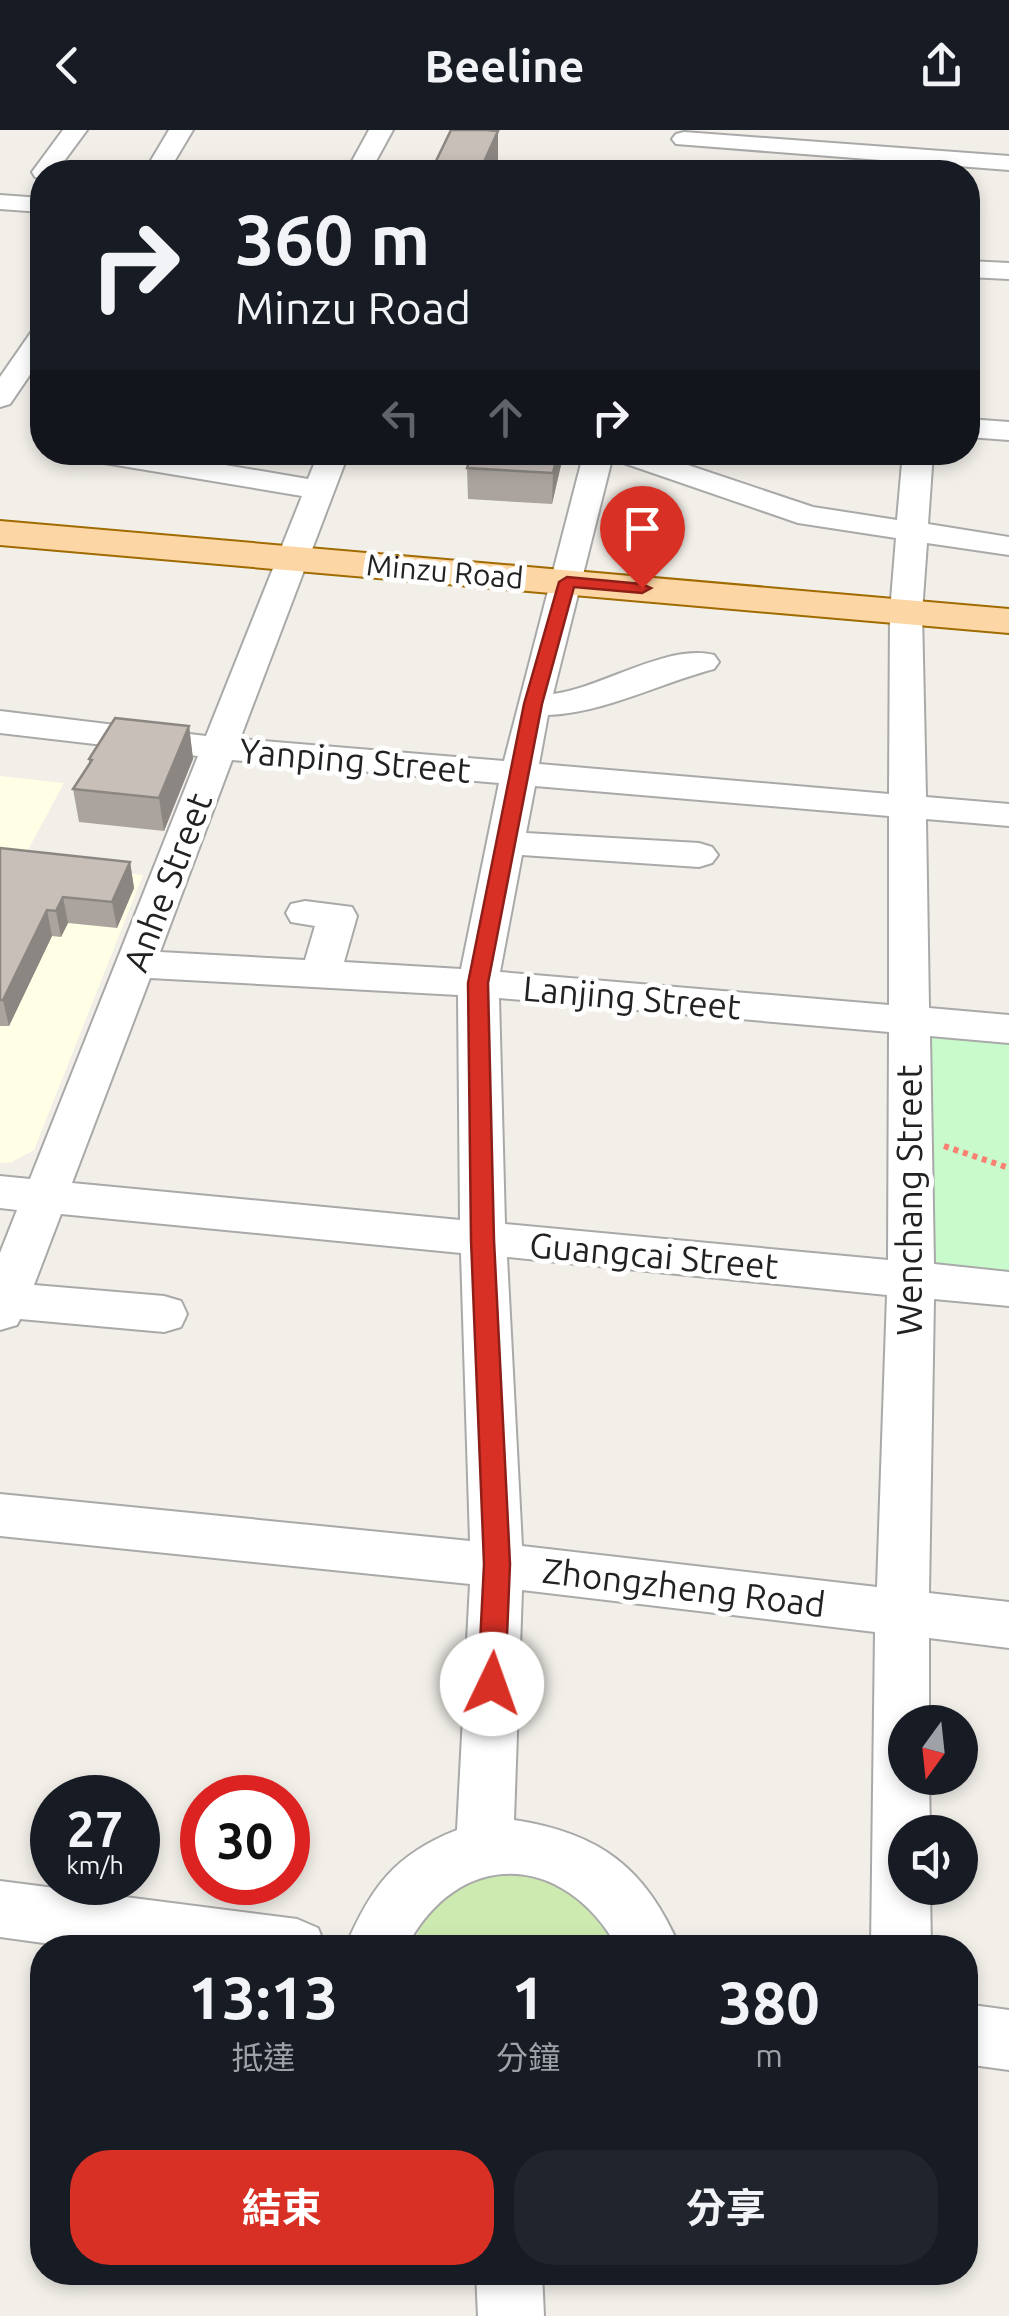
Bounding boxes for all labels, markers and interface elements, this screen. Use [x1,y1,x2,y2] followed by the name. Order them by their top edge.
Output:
[40,38,95,93] icon: back
[914,38,969,93] icon: share
[424,40,585,91] text: Beeline
[70,200,200,330] icon: right
[235,200,430,278] text: 360 m
[235,282,471,333] text: Minzu Road
[373,390,428,445] icon: left
[478,390,533,445] icon: ahead
[583,390,638,445] icon: right
[600,486,685,589] pin
[615,501,670,556] icon: arrive
[365,547,525,595] street label: Minzu Road
[238,730,472,790] street label: Yanping Street
[115,787,219,977] street label: Anhe Street
[521,968,743,1026] street label: Lanjing Street
[889,1064,929,1336] street label: Wenchang Street
[528,1224,780,1286] street label: Guangcai Street
[540,1550,828,1624] street label: Zhongzheng Road
[440,1632,544,1736] position arrow
[888,1705,978,1795] north arrow
[888,1705,978,1905] map controls
[180,1775,310,1905] speed limit sign: 30
[67,1800,123,1856] text: 27
[888,1815,978,1905] button: sound
[66,1851,124,1879] text: km/h
[188,1963,338,2030] text: 13:13
[511,1963,545,2030] text: 1
[718,1968,820,2035] text: 380
[755,2037,783,2073] text: m
[231,2039,295,2075] text: 抵達
[496,2039,560,2075] text: 分鐘
[70,2150,494,2265] button: 結束
[514,2150,938,2265] button: 分享

